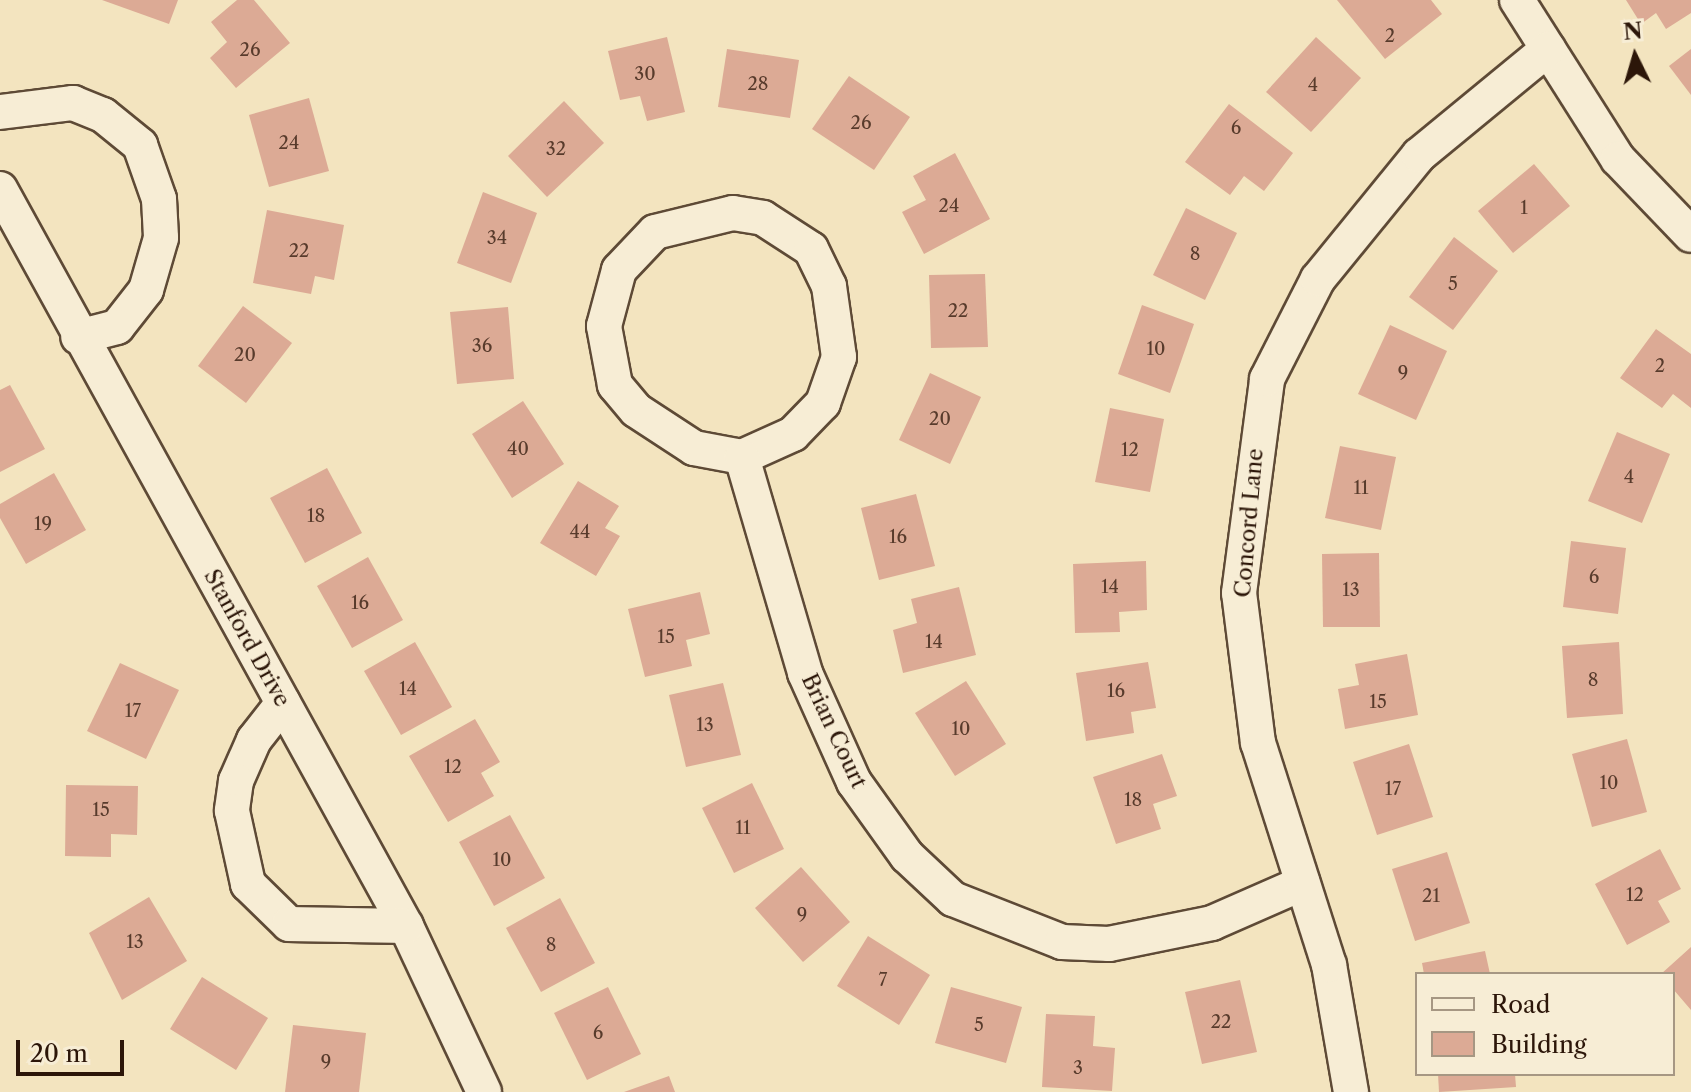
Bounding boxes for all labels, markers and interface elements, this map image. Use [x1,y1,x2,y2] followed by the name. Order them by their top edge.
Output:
[1595,16,1675,96] north arrow
[1622,17,1644,46] text: N
[1385,25,1395,47] house number: 2
[240,39,260,61] house number: 26
[634,63,656,85] house number: 30
[747,73,769,95] house number: 28
[1308,74,1318,96] house number: 4
[851,112,871,134] house number: 26
[1231,117,1241,139] house number: 6
[279,132,299,154] house number: 24
[546,138,566,160] house number: 32
[939,195,959,217] house number: 24
[1520,197,1528,219] house number: 1
[487,227,507,249] house number: 34
[289,240,309,262] house number: 22
[1190,243,1200,265] house number: 8
[1448,273,1458,295] house number: 5
[948,300,968,322] house number: 22
[472,335,492,357] house number: 36
[1147,338,1165,360] house number: 10
[234,344,256,366] house number: 20
[1655,355,1665,377] house number: 2
[1398,362,1408,384] house number: 9
[929,408,951,430] house number: 20
[507,438,529,460] house number: 40
[1121,439,1139,461] house number: 12
[1229,447,1269,599] street label: Concord Lane
[1624,466,1634,488] house number: 4
[1353,477,1369,499] house number: 11
[307,505,325,527] house number: 18
[34,513,52,535] house number: 19
[570,521,590,543] house number: 44
[889,526,907,548] house number: 16
[198,565,296,711] street label: Stanford Drive
[1589,566,1599,588] house number: 6
[1101,576,1119,598] house number: 14
[1342,579,1360,601] house number: 13
[351,592,369,614] house number: 16
[657,626,675,648] house number: 15
[925,631,943,653] house number: 14
[796,669,872,793] street label: Brian Court
[1588,669,1598,691] house number: 8
[399,678,417,700] house number: 14
[1107,680,1125,702] house number: 16
[1369,691,1387,713] house number: 15
[125,700,141,722] house number: 17
[696,714,714,736] house number: 13
[952,718,970,740] house number: 10
[444,756,462,778] house number: 12
[1600,772,1618,794] house number: 10
[1385,778,1401,800] house number: 17
[1124,789,1142,811] house number: 18
[92,799,110,821] house number: 15
[735,817,751,839] house number: 11
[493,849,511,871] house number: 10
[1626,884,1644,906] house number: 12
[1422,885,1440,907] house number: 21
[797,904,807,926] house number: 9
[126,931,144,953] house number: 13
[546,934,556,956] house number: 8
[879,969,887,991] house number: 7
[1415,972,1675,1076] legend
[1491,990,1550,1019] text: Road
[1211,1011,1231,1033] house number: 22
[974,1014,984,1036] house number: 5
[593,1022,603,1044] house number: 6
[20,1024,128,1074] scale bar
[1491,1030,1587,1059] text: Building
[30,1039,88,1068] text: 20 m
[321,1051,331,1073] house number: 9
[1073,1057,1083,1079] house number: 3

